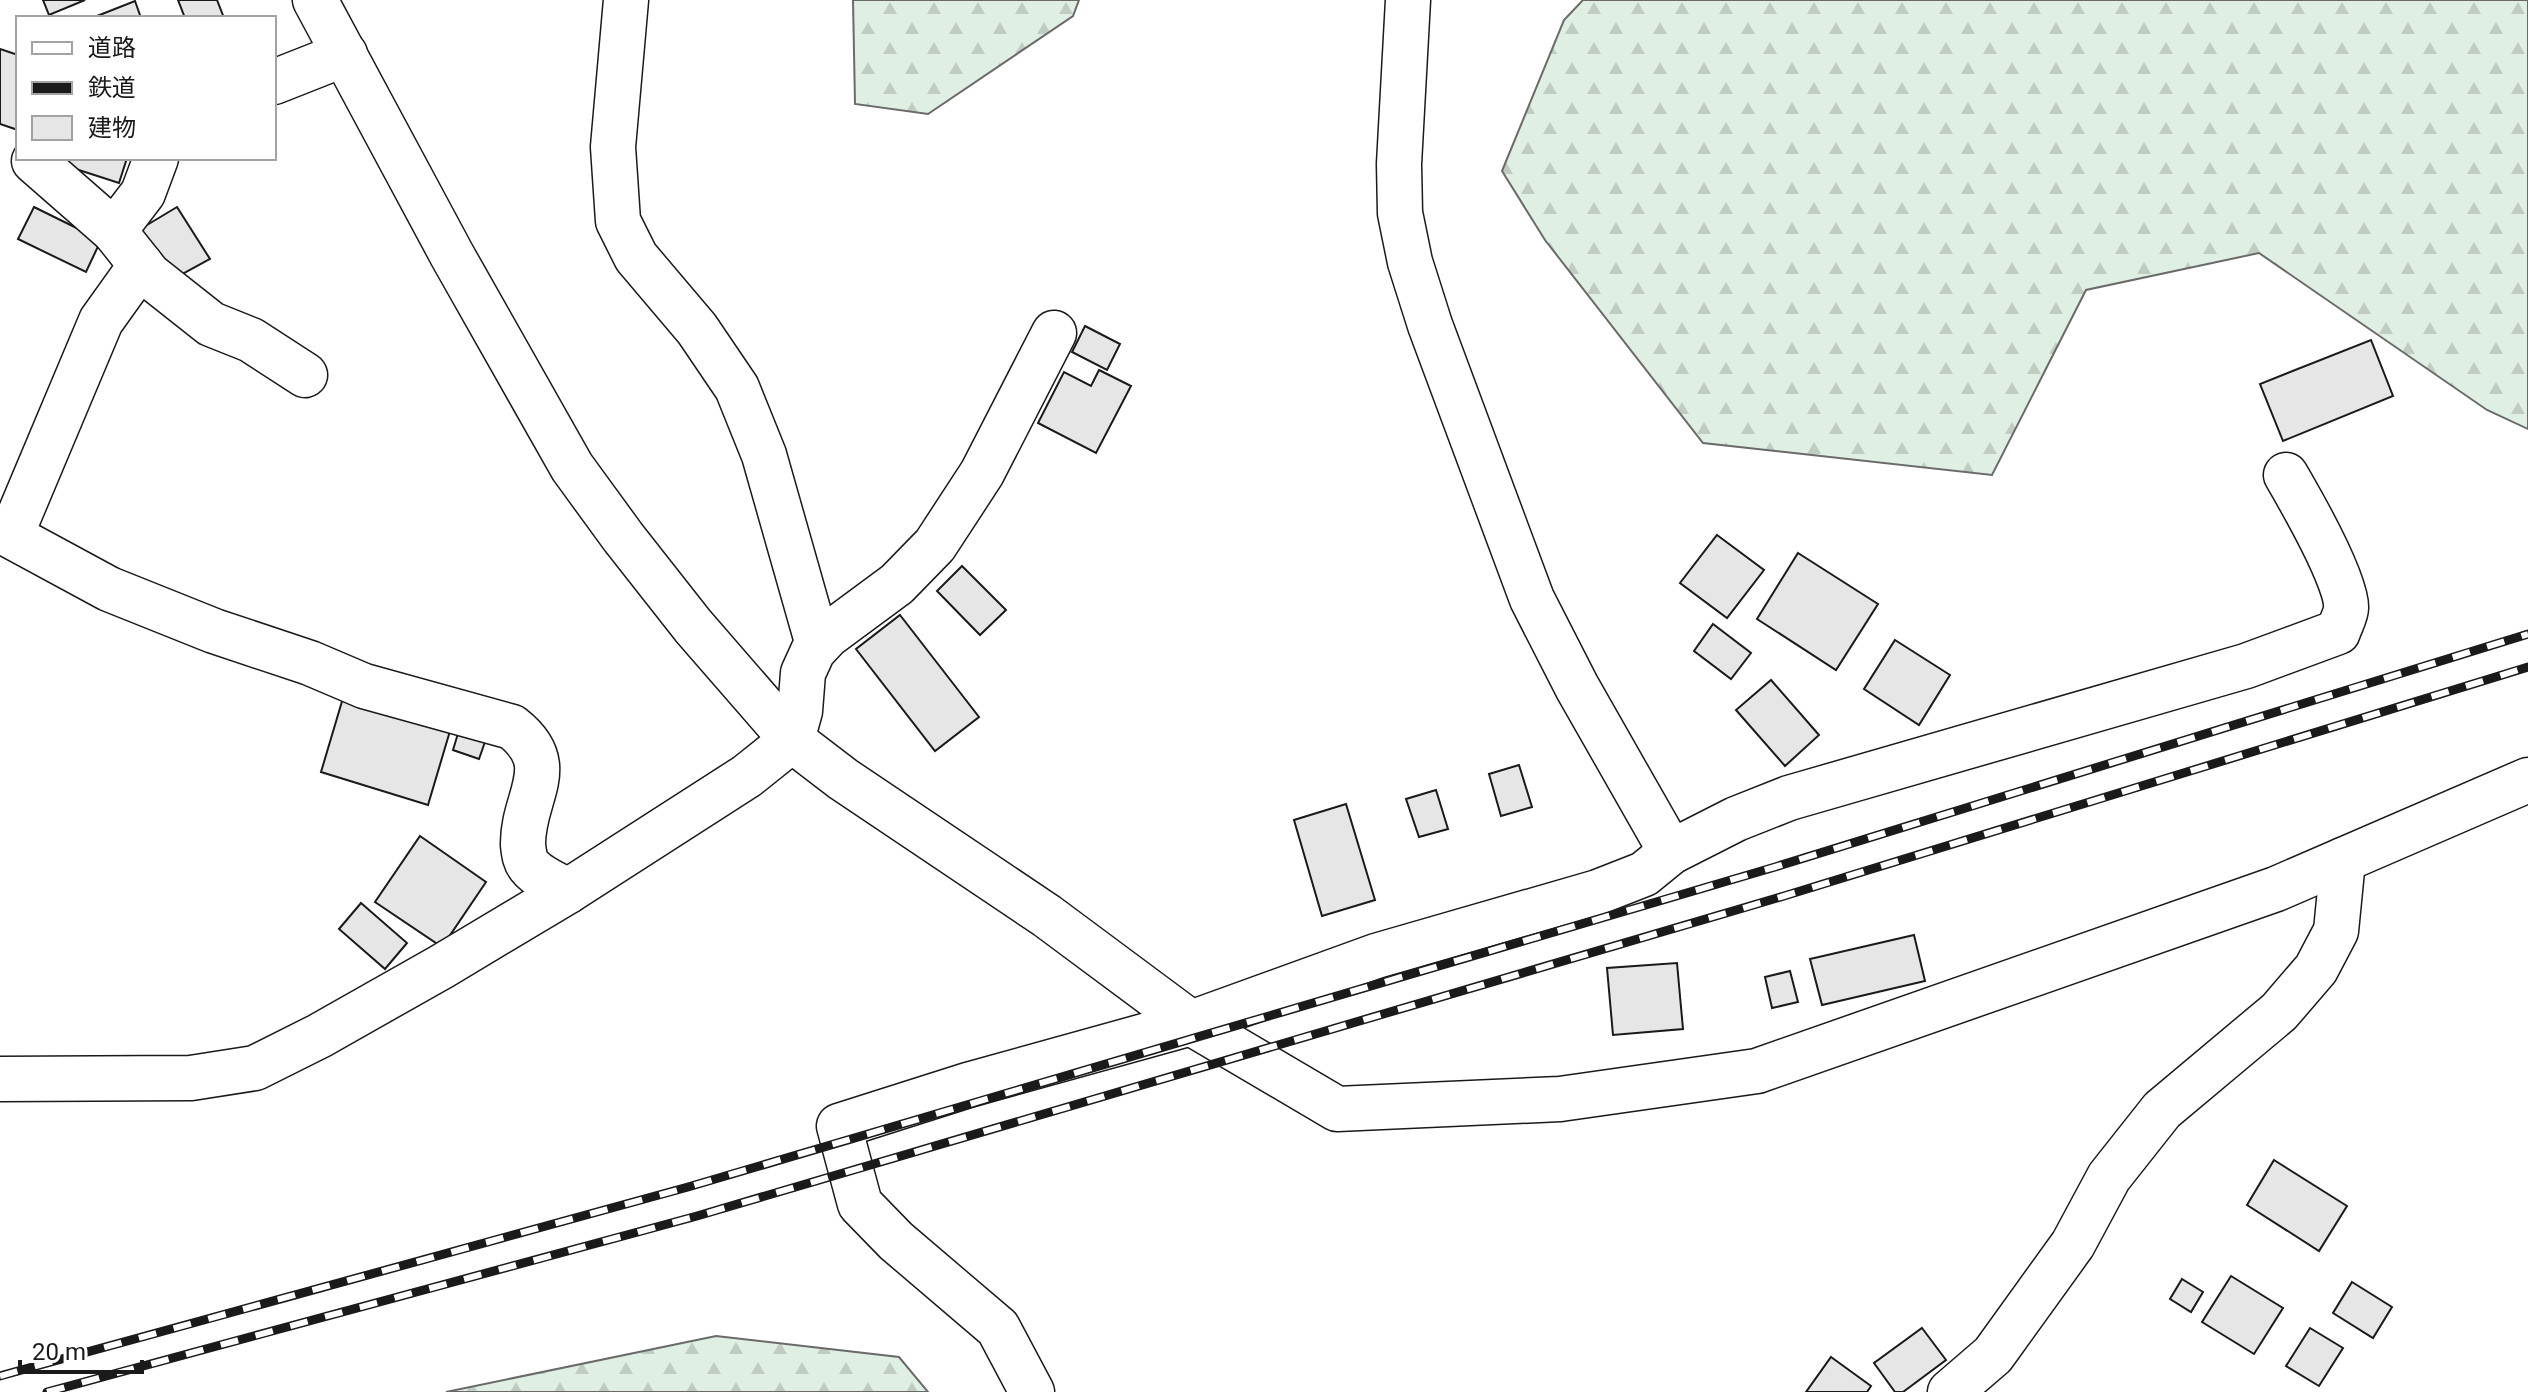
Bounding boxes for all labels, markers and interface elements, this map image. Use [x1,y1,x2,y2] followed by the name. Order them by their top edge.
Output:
[16,16,276,160] legend
[88,34,136,62] text: 道路
[88,74,136,102] text: 鉄道
[88,114,136,142] text: 建物
[20,1324,142,1374] scale bar
[32,1338,86,1366] text: 20 m

